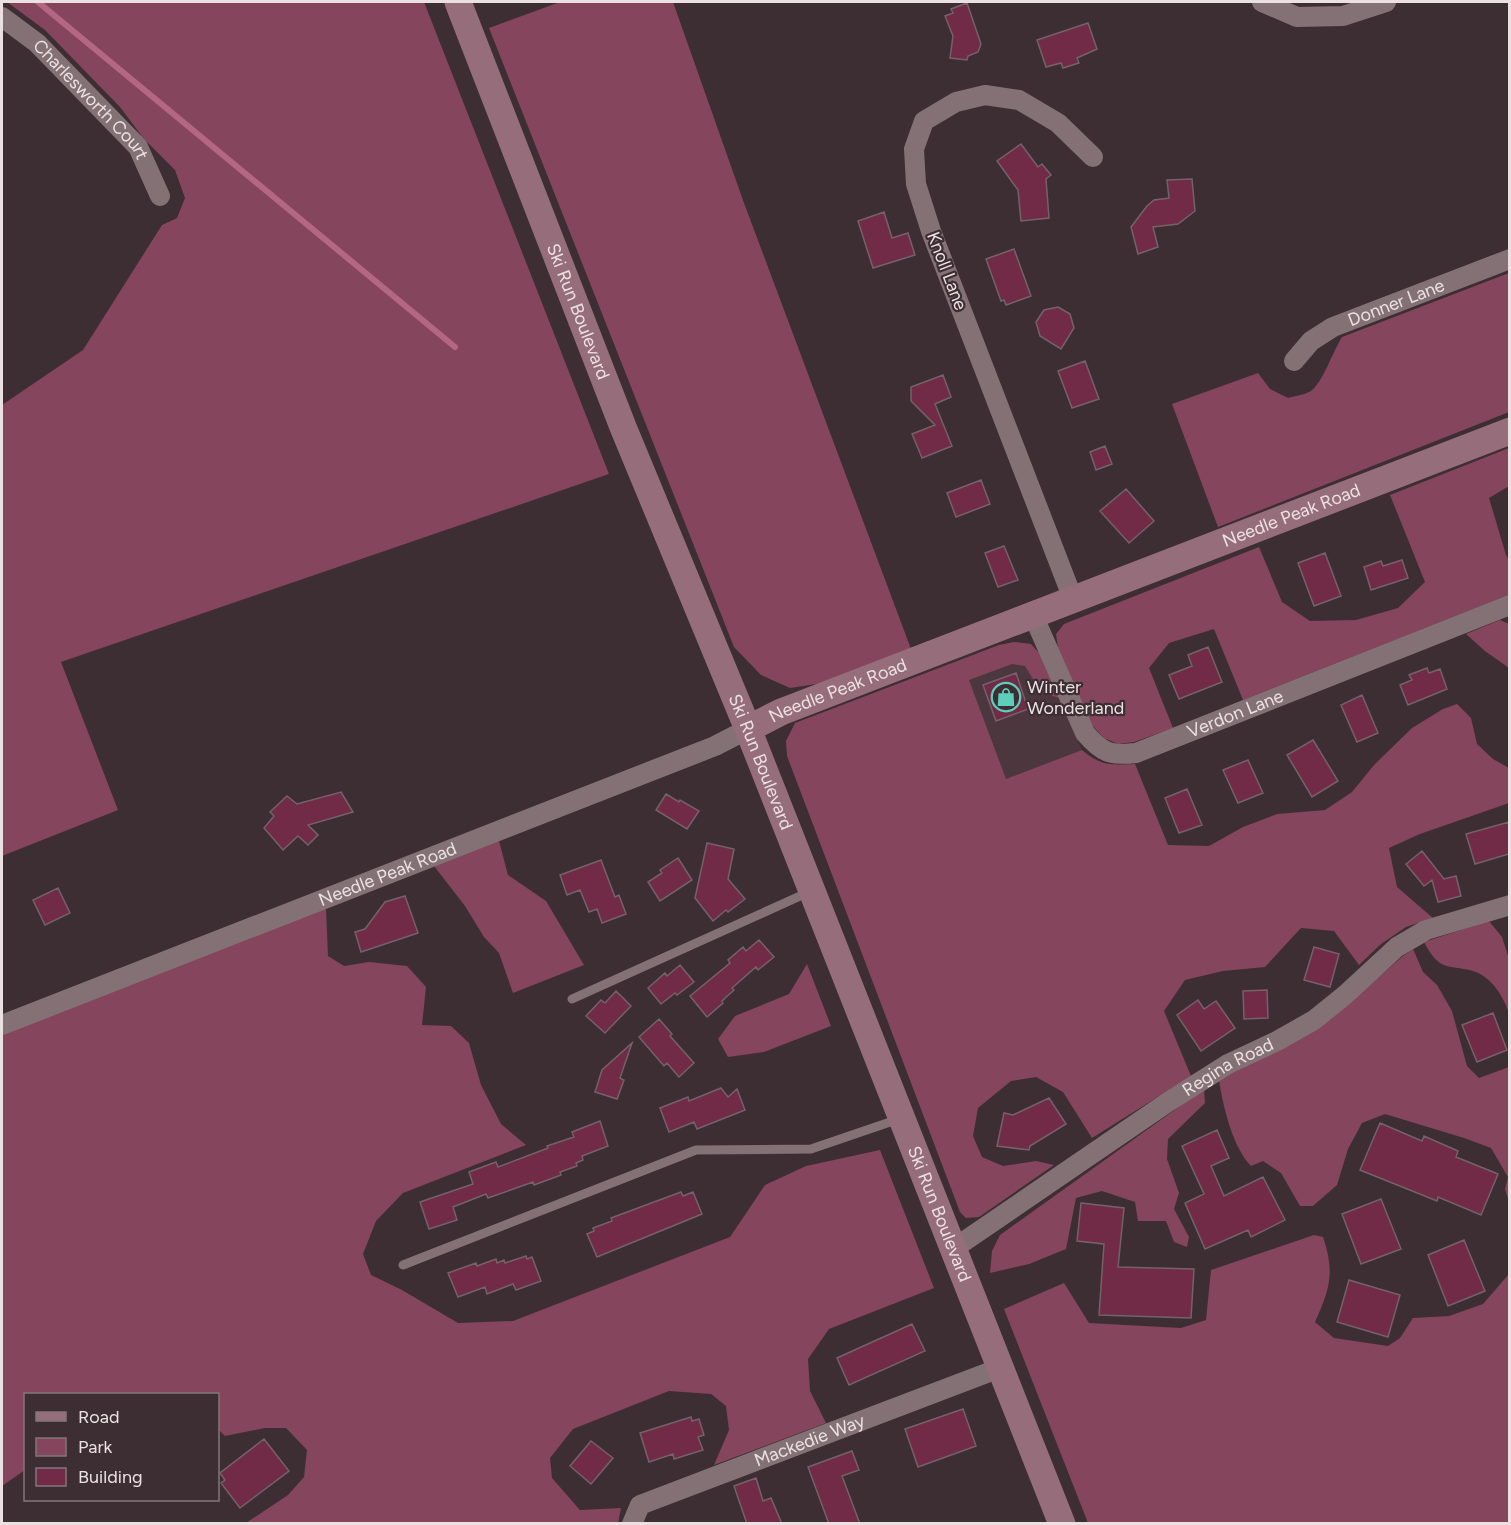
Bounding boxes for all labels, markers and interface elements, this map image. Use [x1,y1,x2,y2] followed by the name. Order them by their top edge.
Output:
[28,35,153,163] street label: Charlesworth Court
[922,229,972,313] street label: Knoll Lane
[542,240,615,383] street label: Ski Run Boulevard
[1345,274,1448,331] street label: Donner Lane
[1219,479,1364,552] street label: Needle Peak Road
[765,654,910,727] street label: Needle Peak Road
[1027,676,1124,719] place label: Winter Wonderland
[990,681,1022,713] shop icon: Winter Wonderland
[1184,685,1287,743] street label: Verdon Lane
[724,691,798,833] street label: Ski Run Boulevard
[315,837,460,911] street label: Needle Peak Road
[1178,1033,1277,1101] street label: Regina Road
[903,1143,976,1285] street label: Ski Run Boulevard
[24,1393,219,1501] legend
[78,1406,119,1428] text: Road
[751,1409,868,1472] street label: Mackedie Way
[78,1436,113,1458] text: Park
[78,1466,143,1488] text: Building

